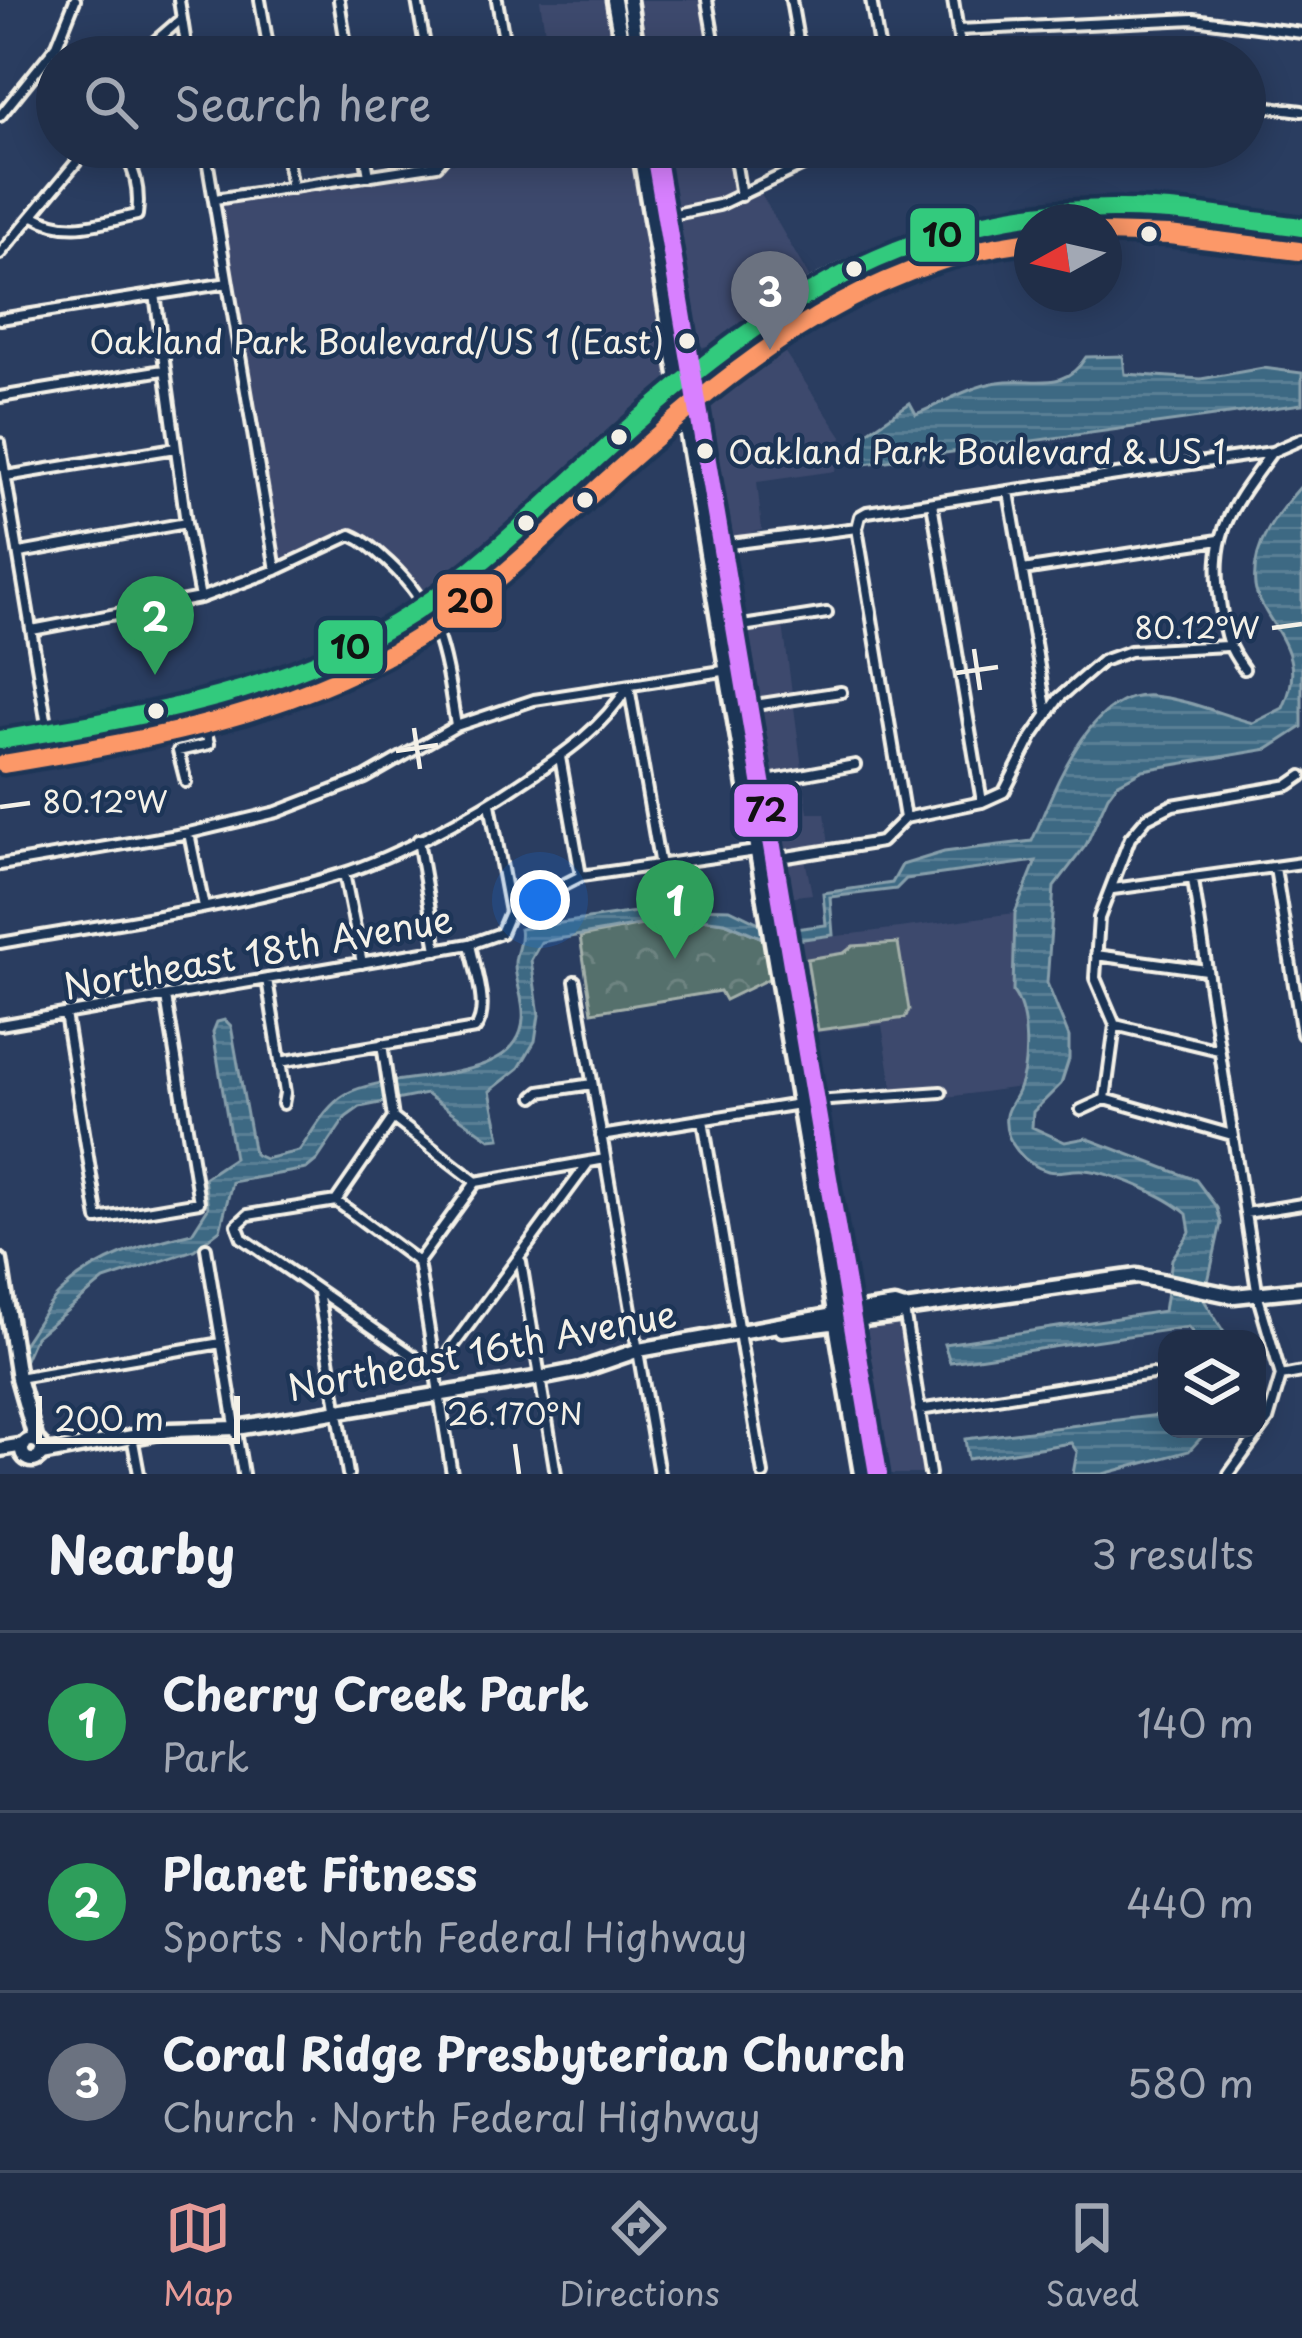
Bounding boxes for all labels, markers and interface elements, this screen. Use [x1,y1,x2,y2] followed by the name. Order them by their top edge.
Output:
[36,36,1266,168] search box
[174,68,431,136] text: Search here
[78,69,144,135] icon: search
[1014,204,1122,312] north arrow
[908,206,977,264] line badge: 10
[922,208,962,258] text: 10
[1138,223,1160,245] unlabelled marker
[731,251,809,350] pin: 3
[843,258,865,280] unlabelled marker
[89,315,664,365] place label: Oakland Park Boulevard/US 1 (East)
[676,330,698,352] marker: Oakland Park Boulevard/US 1 (East)
[728,425,1225,475] place label: Oakland Park Boulevard & US 1
[608,426,630,448] unlabelled marker
[694,440,716,462] marker: Oakland Park Boulevard & US 1
[574,489,596,511] unlabelled marker
[515,512,537,534] unlabelled marker
[435,572,504,630] line badge: 20
[446,574,494,624] text: 20
[116,576,194,675] pin: 2
[1135,604,1260,649] text: 80.12°W
[316,618,385,676] line badge: 10
[330,620,370,670] text: 10
[145,700,167,722] unlabelled marker
[43,778,168,823] text: 80.12°W
[732,782,800,839] line badge: 72
[745,783,787,833] text: 72
[636,860,714,959] pin: 1
[510,870,570,930] your location
[59,890,456,1012] street label: Northeast 18th Avenue
[283,1285,681,1413] street label: Northeast 16th Avenue
[1158,1330,1266,1438] map controls
[1158,1330,1266,1438] button: layers
[36,1390,240,1443] scale bar
[447,1390,583,1435] text: 26.170°N
[54,1392,164,1442] text: 200 m
[48,1514,235,1591] text: Nearby
[1091,1523,1254,1582] text: 3 results
[162,1658,589,1726] text: Cherry Creek Park
[78,1692,96,1751] text: 1
[1137,1692,1254,1751] text: 140 m
[162,1726,249,1785] text: Park
[162,1838,477,1906] text: Planet Fitness
[73,1872,101,1931] text: 2
[1126,1872,1254,1931] text: 440 m
[162,1906,747,1965] text: Sports · North Federal Highway
[162,2018,906,2086] text: Coral Ridge Presbyterian Church
[74,2052,100,2111] text: 3
[1127,2052,1254,2111] text: 580 m
[162,2086,760,2145] text: Church · North Federal Highway
[163,2195,233,2317] tab: Map
[559,2195,720,2317] tab: Directions
[1045,2195,1139,2317] tab: Saved

